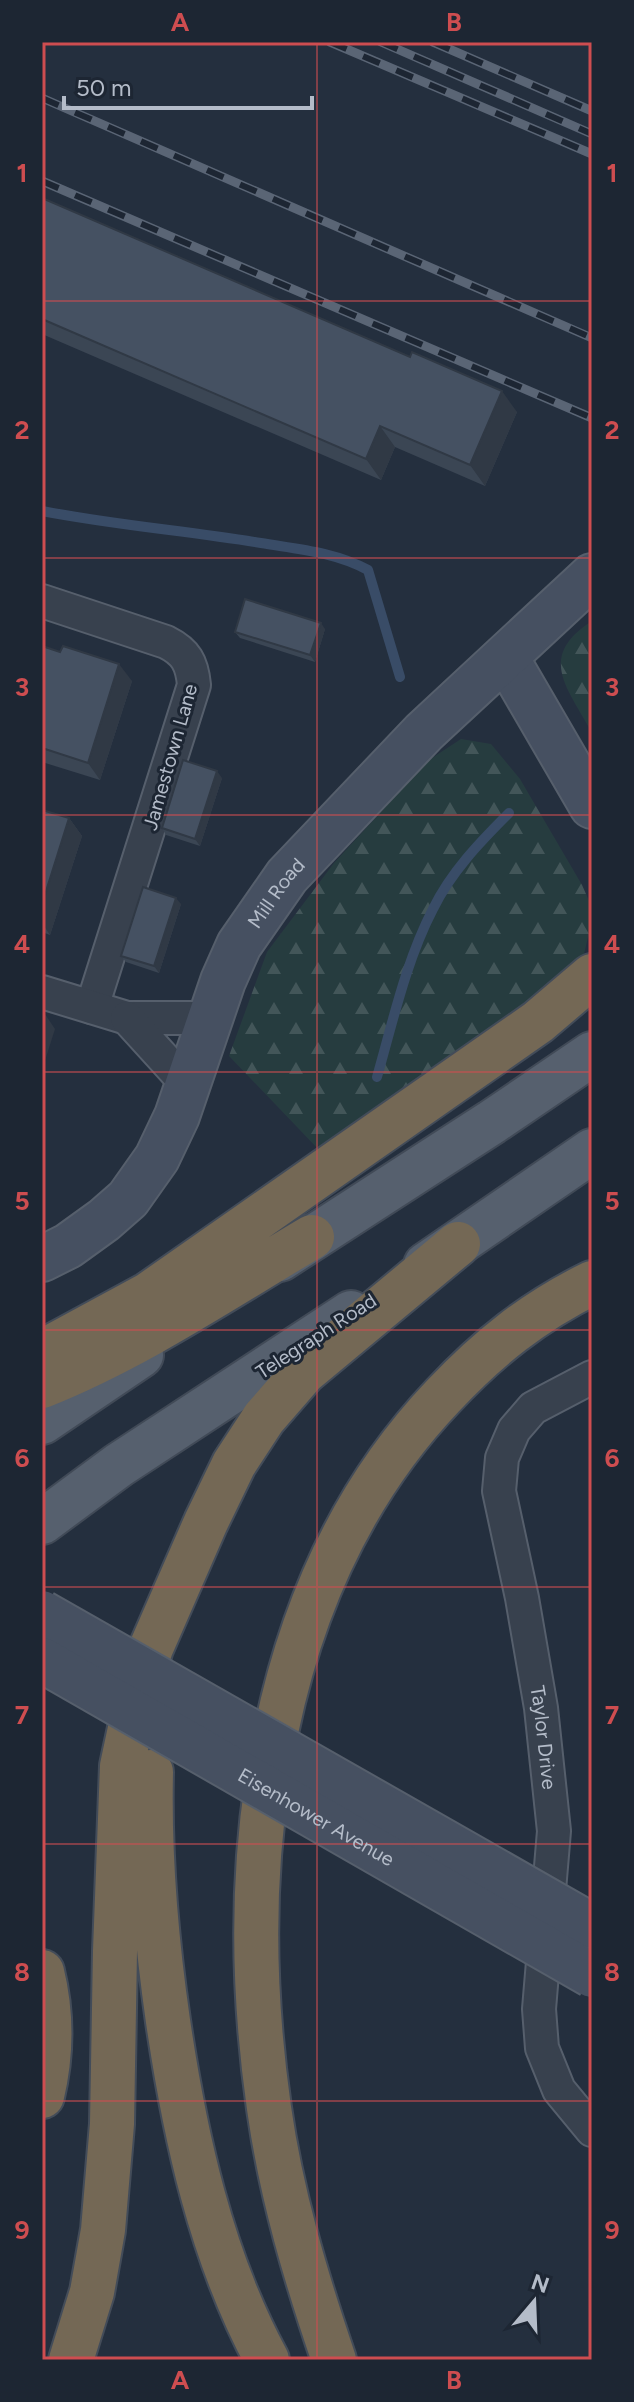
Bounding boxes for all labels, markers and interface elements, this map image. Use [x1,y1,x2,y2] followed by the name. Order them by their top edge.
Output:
[171,6,190,38] text: A
[446,6,462,38] text: B
[64,60,312,110] scale bar
[76,73,132,102] text: 50 m
[17,157,27,189] text: 1
[607,157,617,189] text: 1
[14,414,30,446] text: 2
[604,414,620,446] text: 2
[15,671,29,703] text: 3
[605,671,619,703] text: 3
[138,681,202,833] street label: Jamestown Lane
[242,853,310,933] street label: Mill Road
[14,928,30,960] text: 4
[604,928,620,960] text: 4
[14,1185,30,1217] text: 5
[604,1185,620,1217] text: 5
[251,1288,381,1384] street label: Telegraph Road
[14,1442,30,1474] text: 6
[604,1442,620,1474] text: 6
[525,1684,562,1791] street label: Taylor Drive
[15,1699,29,1731] text: 7
[605,1699,619,1731] text: 7
[234,1763,399,1871] street label: Eisenhower Avenue
[14,1956,30,1988] text: 8
[604,1956,620,1988] text: 8
[14,2214,30,2246] text: 9
[604,2214,620,2246] text: 9
[494,2262,574,2342] north arrow
[528,2268,553,2299] text: N
[171,2364,190,2396] text: A
[446,2364,462,2396] text: B

